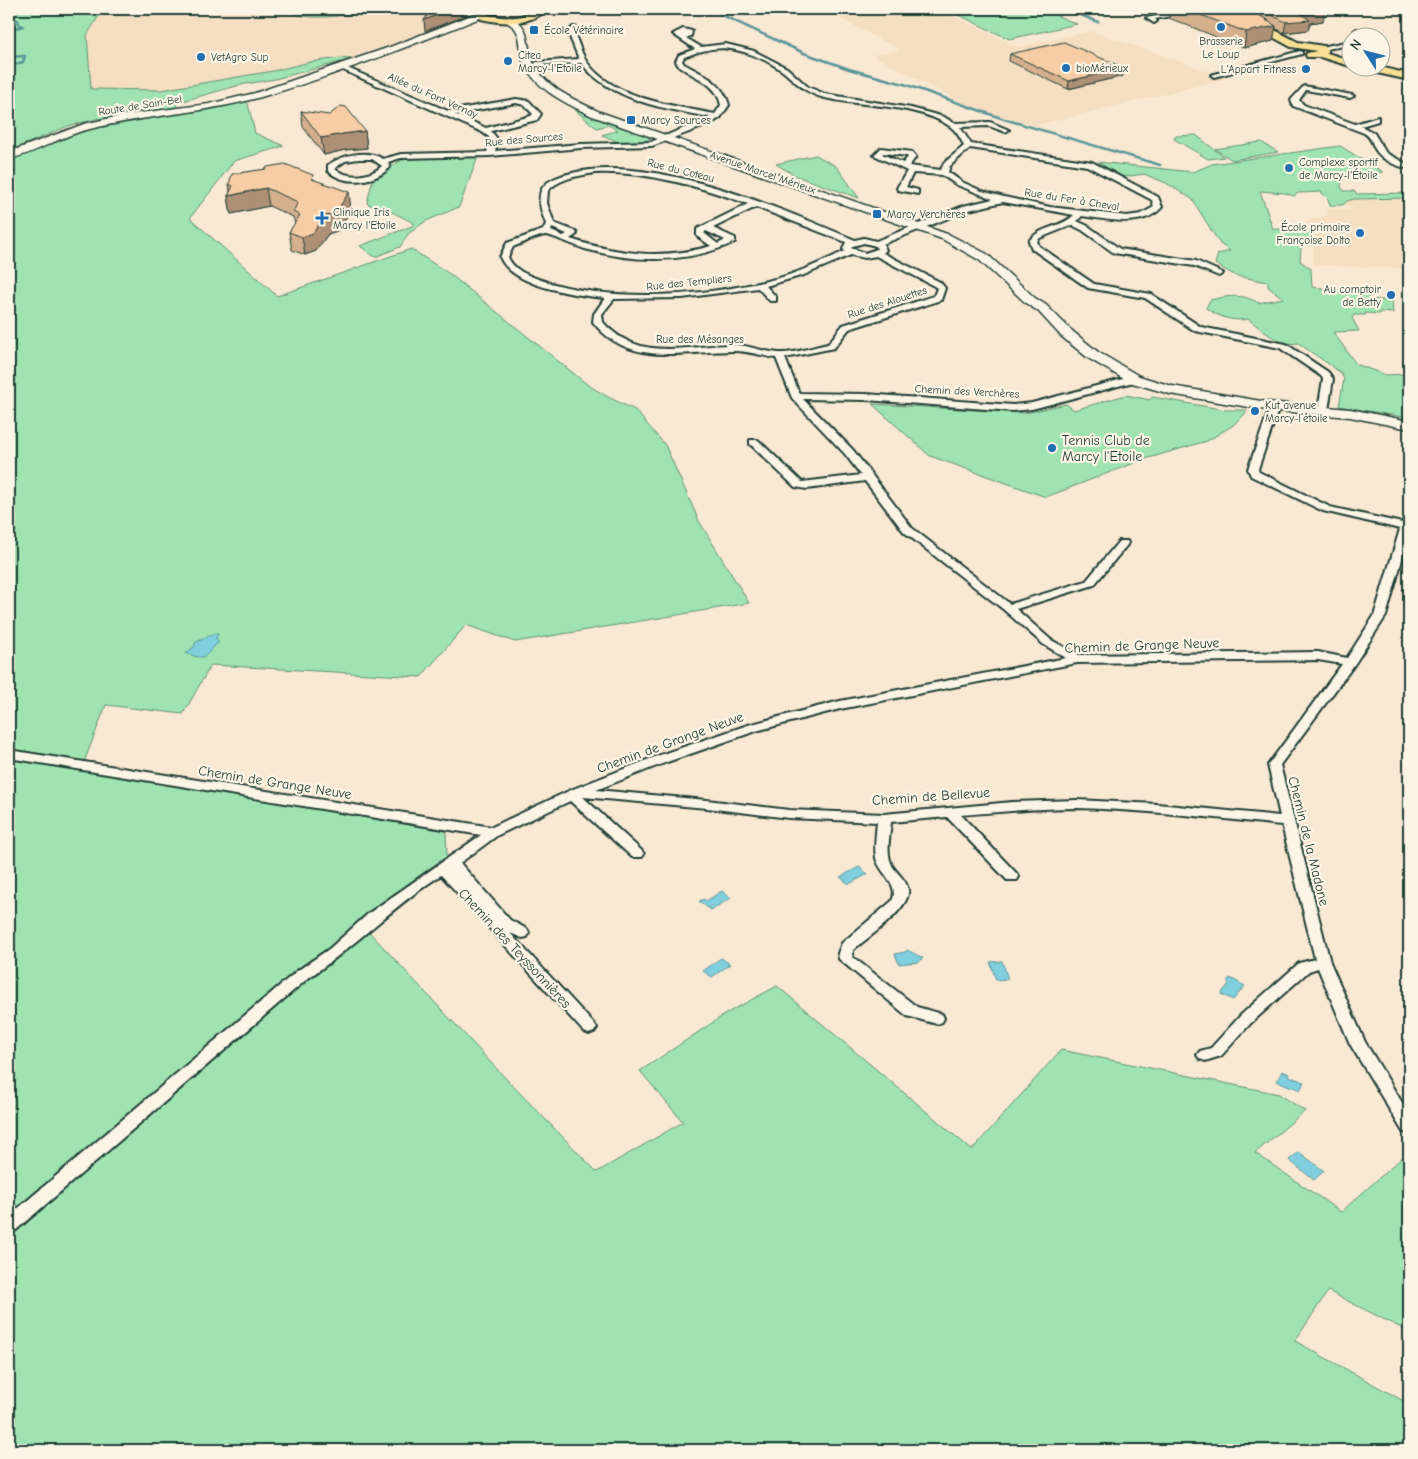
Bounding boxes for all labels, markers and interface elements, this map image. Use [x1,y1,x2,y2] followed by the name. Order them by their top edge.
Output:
[1215,21,1227,33] marker: Brasserie Le Loup
[544,23,624,37] place label: École Vétérinaire
[528,24,540,36] marker: École Vétérinaire
[1340,28,1390,78] north arrow
[1199,35,1243,61] place label: Brasserie Le Loup
[1346,36,1365,53] text: N
[518,49,582,75] place label: Citea Marcy-l'Etoile
[195,51,207,63] marker: VetAgro Sup
[211,51,268,64] place label: VetAgro Sup
[502,55,514,67] marker: Citea Marcy-l'Etoile
[1060,62,1072,74] marker: bioMérieux
[1076,62,1129,75] place label: bioMérieux
[1221,63,1296,76] place label: L'Appart Fitness
[1300,63,1312,75] marker: L'Appart Fitness
[386,70,480,121] street label: Allée du Font Vernay
[97,92,183,119] street label: Route de Sain-Bel
[625,114,637,126] marker: Marcy Sources
[641,114,711,127] place label: Marcy Sources
[485,130,564,149] street label: Rue des Sources
[708,148,818,197] street label: Avenue Marcel Mérieux
[646,156,716,185] street label: Rue du Coteau
[1299,156,1379,182] place label: Complexe sportif de Marcy-l'Étoile
[1283,162,1295,174] marker: Complexe sportif de Marcy-l'Étoile
[1024,186,1120,213] street label: Rue du Fer à Cheval
[333,206,397,232] place label: Clinique Iris Marcy l'Etoile
[871,208,883,220] marker: Marcy Verchères
[887,208,966,221] place label: Marcy Verchères
[315,211,329,225] marker: Clinique Iris Marcy l'Etoile
[1277,220,1350,247] place label: École primaire Françoise Dolto
[1354,227,1366,239] marker: École primaire Françoise Dolto
[646,272,733,293] street label: Rue des Templiers
[846,283,929,321] street label: Rue des Alouettes
[1324,283,1382,309] place label: Au comptoir de Betty
[1385,289,1397,301] marker: Au comptoir de Betty
[656,333,744,346] street label: Rue des Mésanges
[914,382,1020,401] street label: Chemin des Verchères
[1265,399,1328,425] place label: Kut avenue Marcy-l’étoile
[1249,405,1261,417] marker: Kut avenue Marcy-l’étoile
[1062,432,1150,465] place label: Tennis Club de Marcy l'Etoile
[1046,442,1058,454] marker: Tennis Club de Marcy l'Etoile
[1064,634,1220,657] street label: Chemin de Grange Neuve
[595,708,746,777] street label: Chemin de Grange Neuve
[197,762,353,803] street label: Chemin de Grange Neuve
[1284,775,1333,908] street label: Chemin de la Madone
[871,784,991,809] street label: Chemin de Bellevue
[455,885,575,1012] street label: Chemin des Teyssonnières

